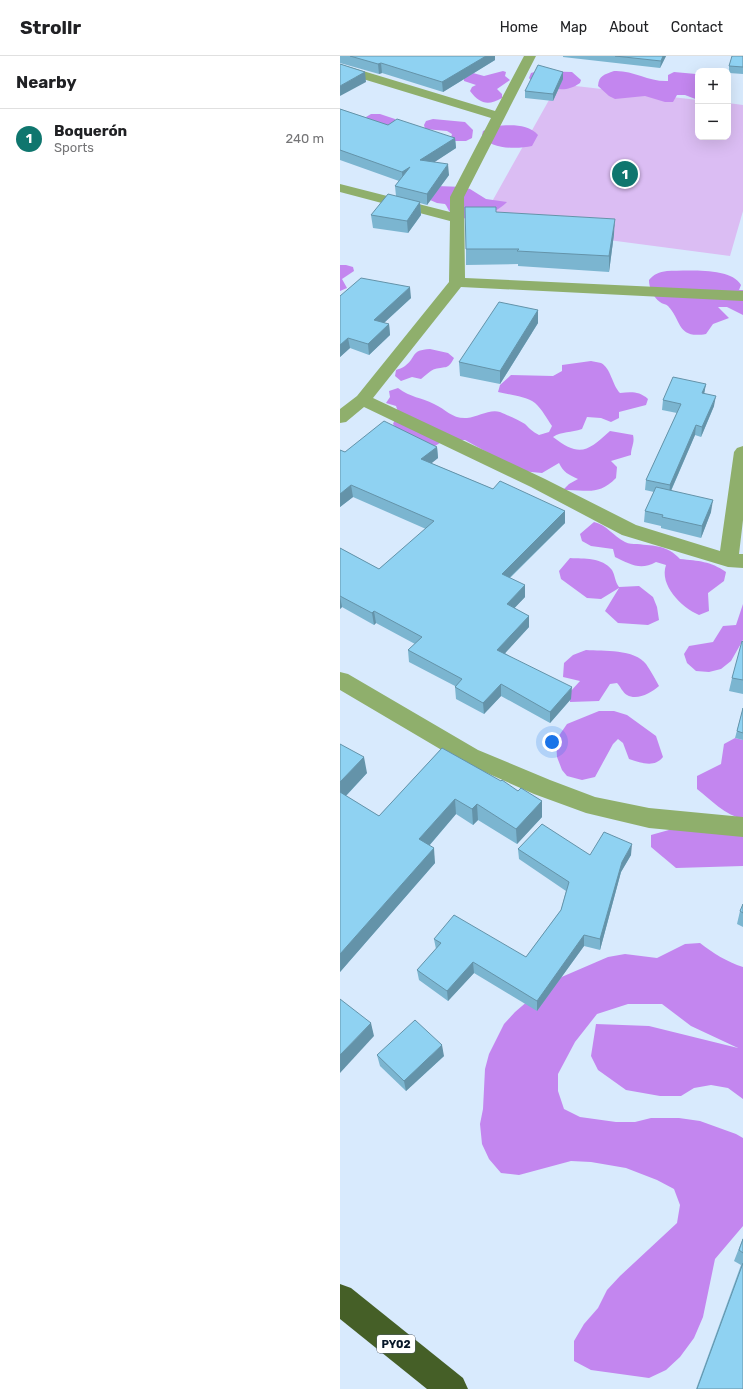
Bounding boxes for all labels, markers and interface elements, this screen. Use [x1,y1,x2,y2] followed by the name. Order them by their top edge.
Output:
[20,16,81,39] text: Strollr
[500,19,538,36] text: Home
[560,19,587,36] text: Map
[609,19,649,36] text: About
[671,19,723,36] text: Contact
[695,68,731,140] map controls
[695,68,731,104] button: +
[16,72,77,92] text: Nearby
[695,104,731,140] button: −
[54,122,127,140] text: Boquerón
[26,131,32,146] text: 1
[285,131,324,146] text: 240 m
[54,140,94,155] text: Sports
[612,159,638,189] pin: 1
[542,732,562,752] your location
[377,1335,415,1353] road number: PY02

